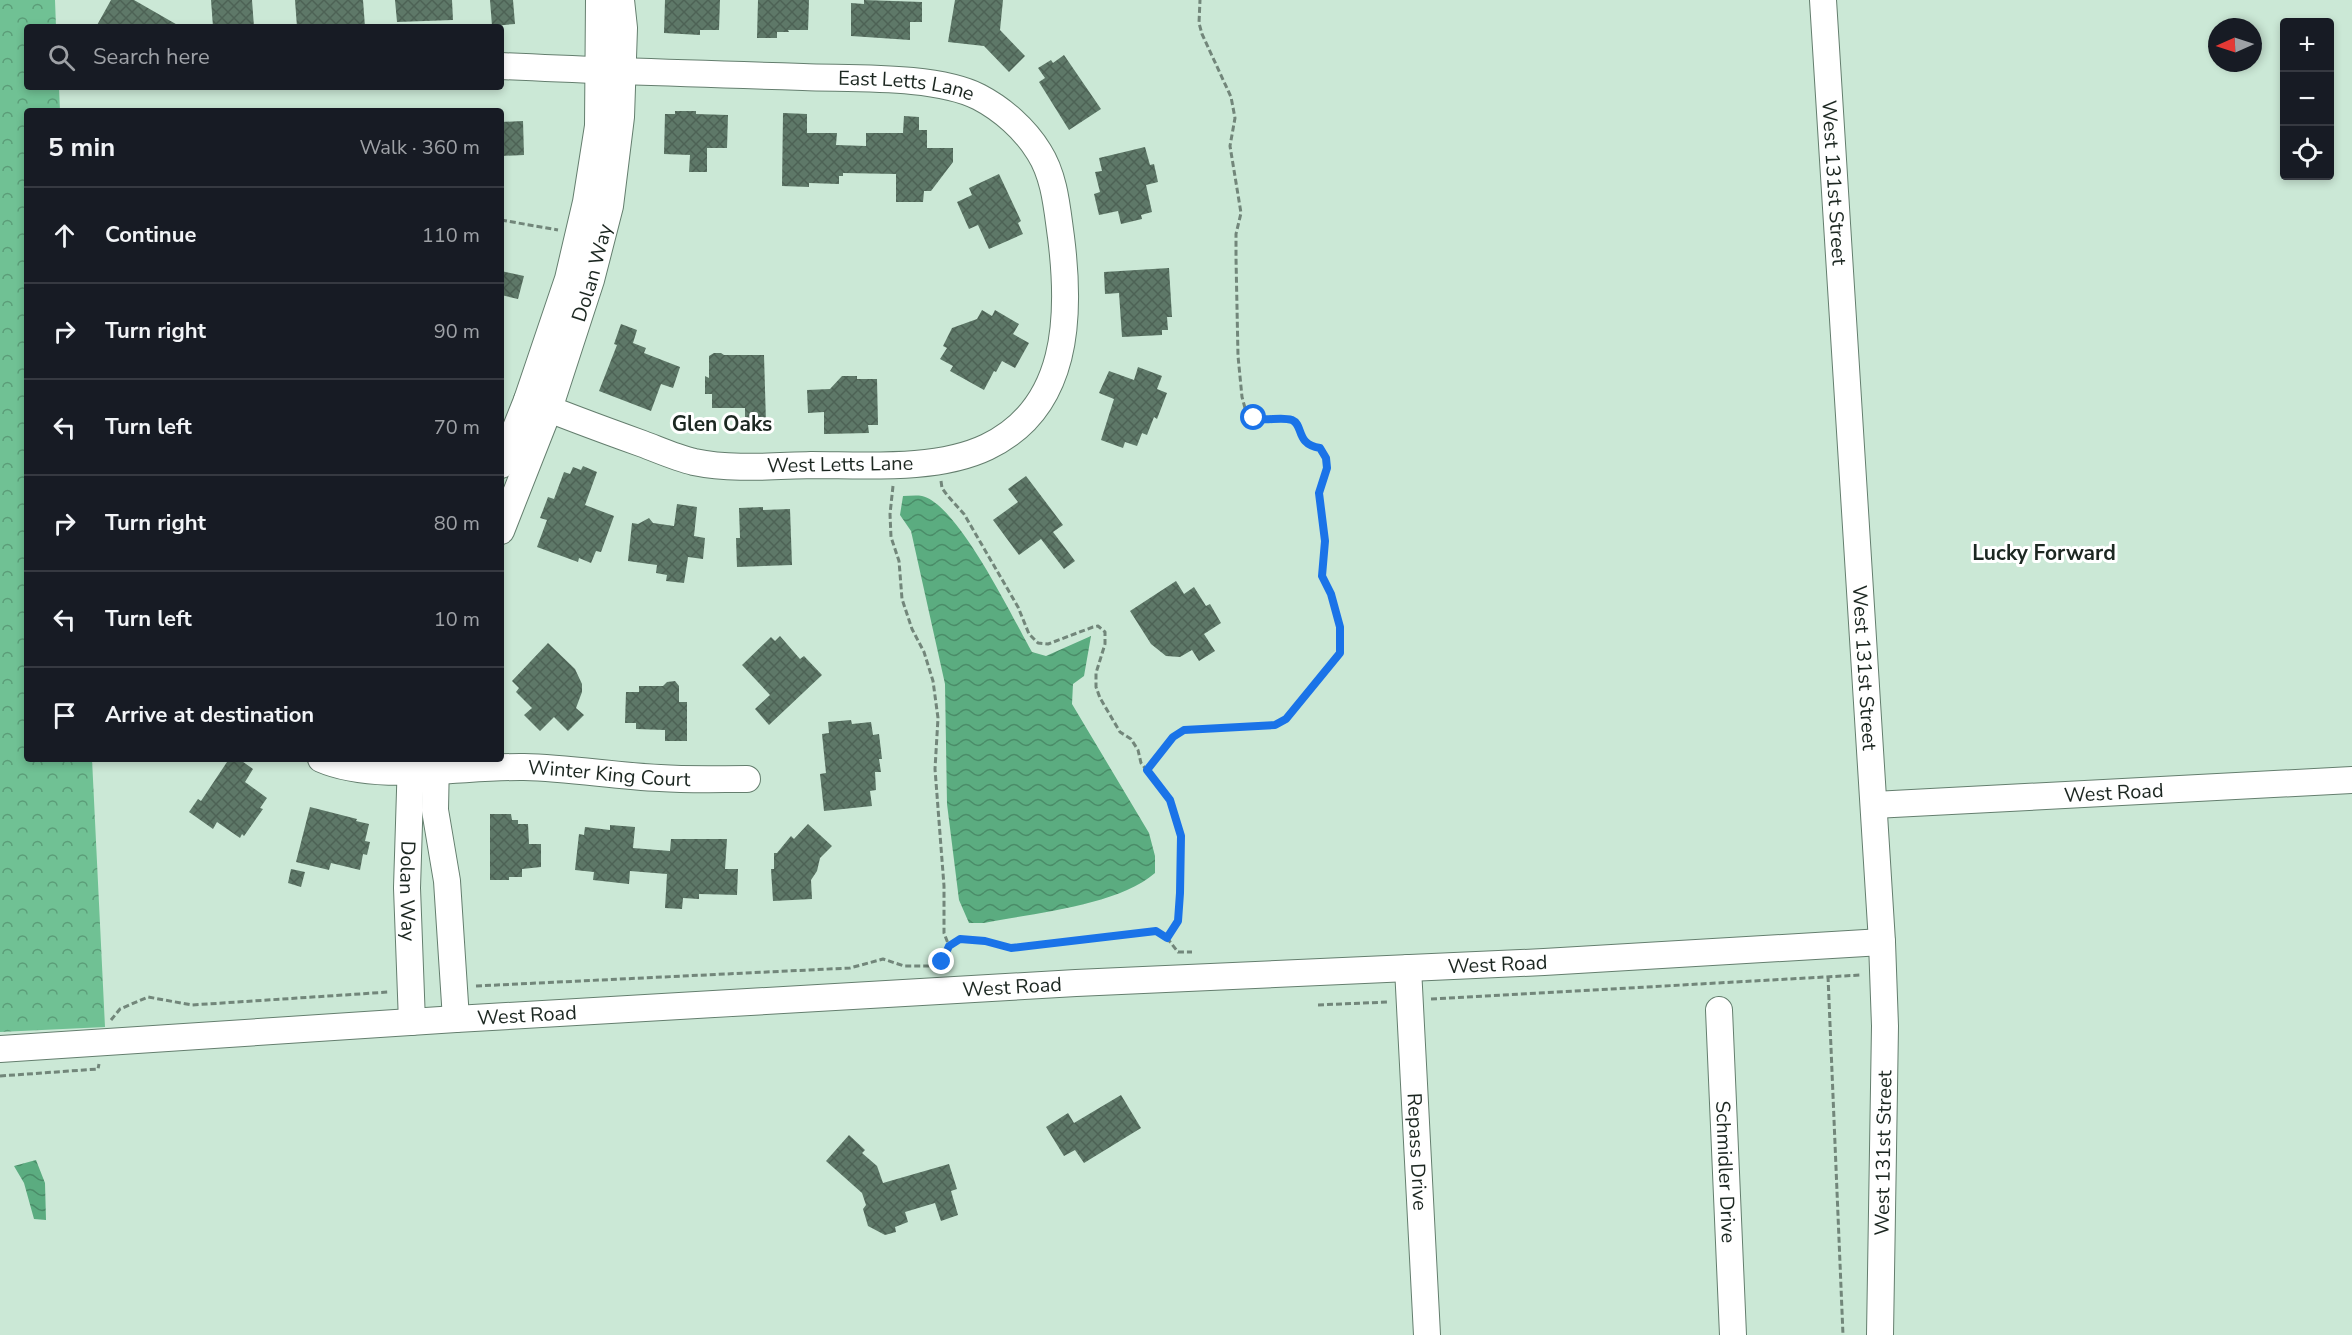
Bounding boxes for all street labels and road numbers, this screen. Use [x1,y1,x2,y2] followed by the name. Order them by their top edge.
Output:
[838,65,978,107] street label: East Letts Lane
[1815,99,1853,267] street label: West 131st Street
[565,220,619,325] street label: Dolan Way
[767,450,913,479] street label: West Letts Lane
[1846,584,1883,752] street label: West 131st Street
[527,754,692,793] street label: Winter King Court
[2063,777,2164,809] street label: West Road
[393,840,422,942] street label: Dolan Way
[1447,949,1548,980] street label: West Road
[962,971,1063,1004] street label: West Road
[476,999,577,1032] street label: West Road
[1869,1069,1898,1236] street label: West 131st Street
[1400,1092,1434,1211] street label: Repass Drive
[1709,1100,1742,1244] street label: Schmidler Drive

